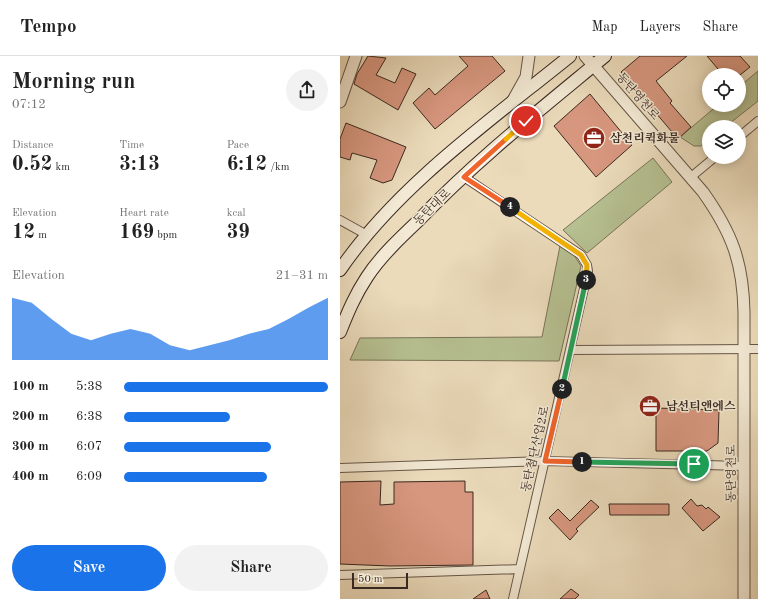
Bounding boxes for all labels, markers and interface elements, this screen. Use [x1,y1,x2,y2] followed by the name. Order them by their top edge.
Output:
[20,18,76,37] text: Tempo
[592,20,618,34] text: Map
[640,20,681,34] text: Layers
[703,20,738,34] text: Share
[702,68,746,164] map controls
[702,68,746,112] button: locate
[286,69,328,111] button: share
[614,70,662,123] street label: 동탄영천로
[12,71,135,93] text: Morning run
[12,98,46,111] text: 07:12
[509,104,543,138] pin
[515,110,537,132] icon: check
[702,120,746,164] button: layers
[581,125,607,151] office icon: 삼천리퀵화물
[610,131,680,145] place label: 삼천리퀵화물
[12,140,53,151] text: Distance
[119,140,144,151] text: Time
[227,140,249,151] text: Pace
[12,155,52,175] text: 0.52
[119,155,160,175] text: 3:13
[227,155,267,175] text: 6:12
[52,162,70,173] text: km
[267,162,290,173] text: /km
[411,186,454,228] street label: 동탄대로
[500,197,520,217] pin: 4
[507,201,513,212] text: 4
[12,208,57,219] text: Elevation
[119,208,169,219] text: Heart rate
[227,208,246,219] text: kcal
[12,223,35,243] text: 12
[119,223,154,243] text: 169
[227,223,250,243] text: 39
[35,230,47,241] text: m
[154,230,177,241] text: bpm
[12,269,65,282] text: Elevation
[276,269,328,282] text: 21–31 m
[576,270,596,290] pin: 3
[583,274,589,285] text: 3
[552,379,572,399] pin: 2
[12,380,49,393] text: 100 m
[76,380,102,393] text: 5:38
[559,383,565,394] text: 2
[637,393,663,419] office icon: 남선티앤에스
[666,399,736,413] place label: 남선티앤에스
[519,404,552,494] street label: 동탄첨단산업2로
[12,410,49,423] text: 200 m
[76,410,102,423] text: 6:38
[12,440,49,453] text: 300 m
[76,440,102,453] text: 6:07
[725,445,738,503] street label: 동탄영천로
[677,447,711,481] pin
[572,452,592,472] pin: 1
[683,453,705,475] icon: arrive
[579,456,585,467] text: 1
[12,470,49,483] text: 400 m
[76,470,102,483] text: 6:09
[12,545,166,591] button: Save
[174,545,328,591] button: Share
[352,571,408,590] scale bar
[358,574,383,585] text: 50 m

